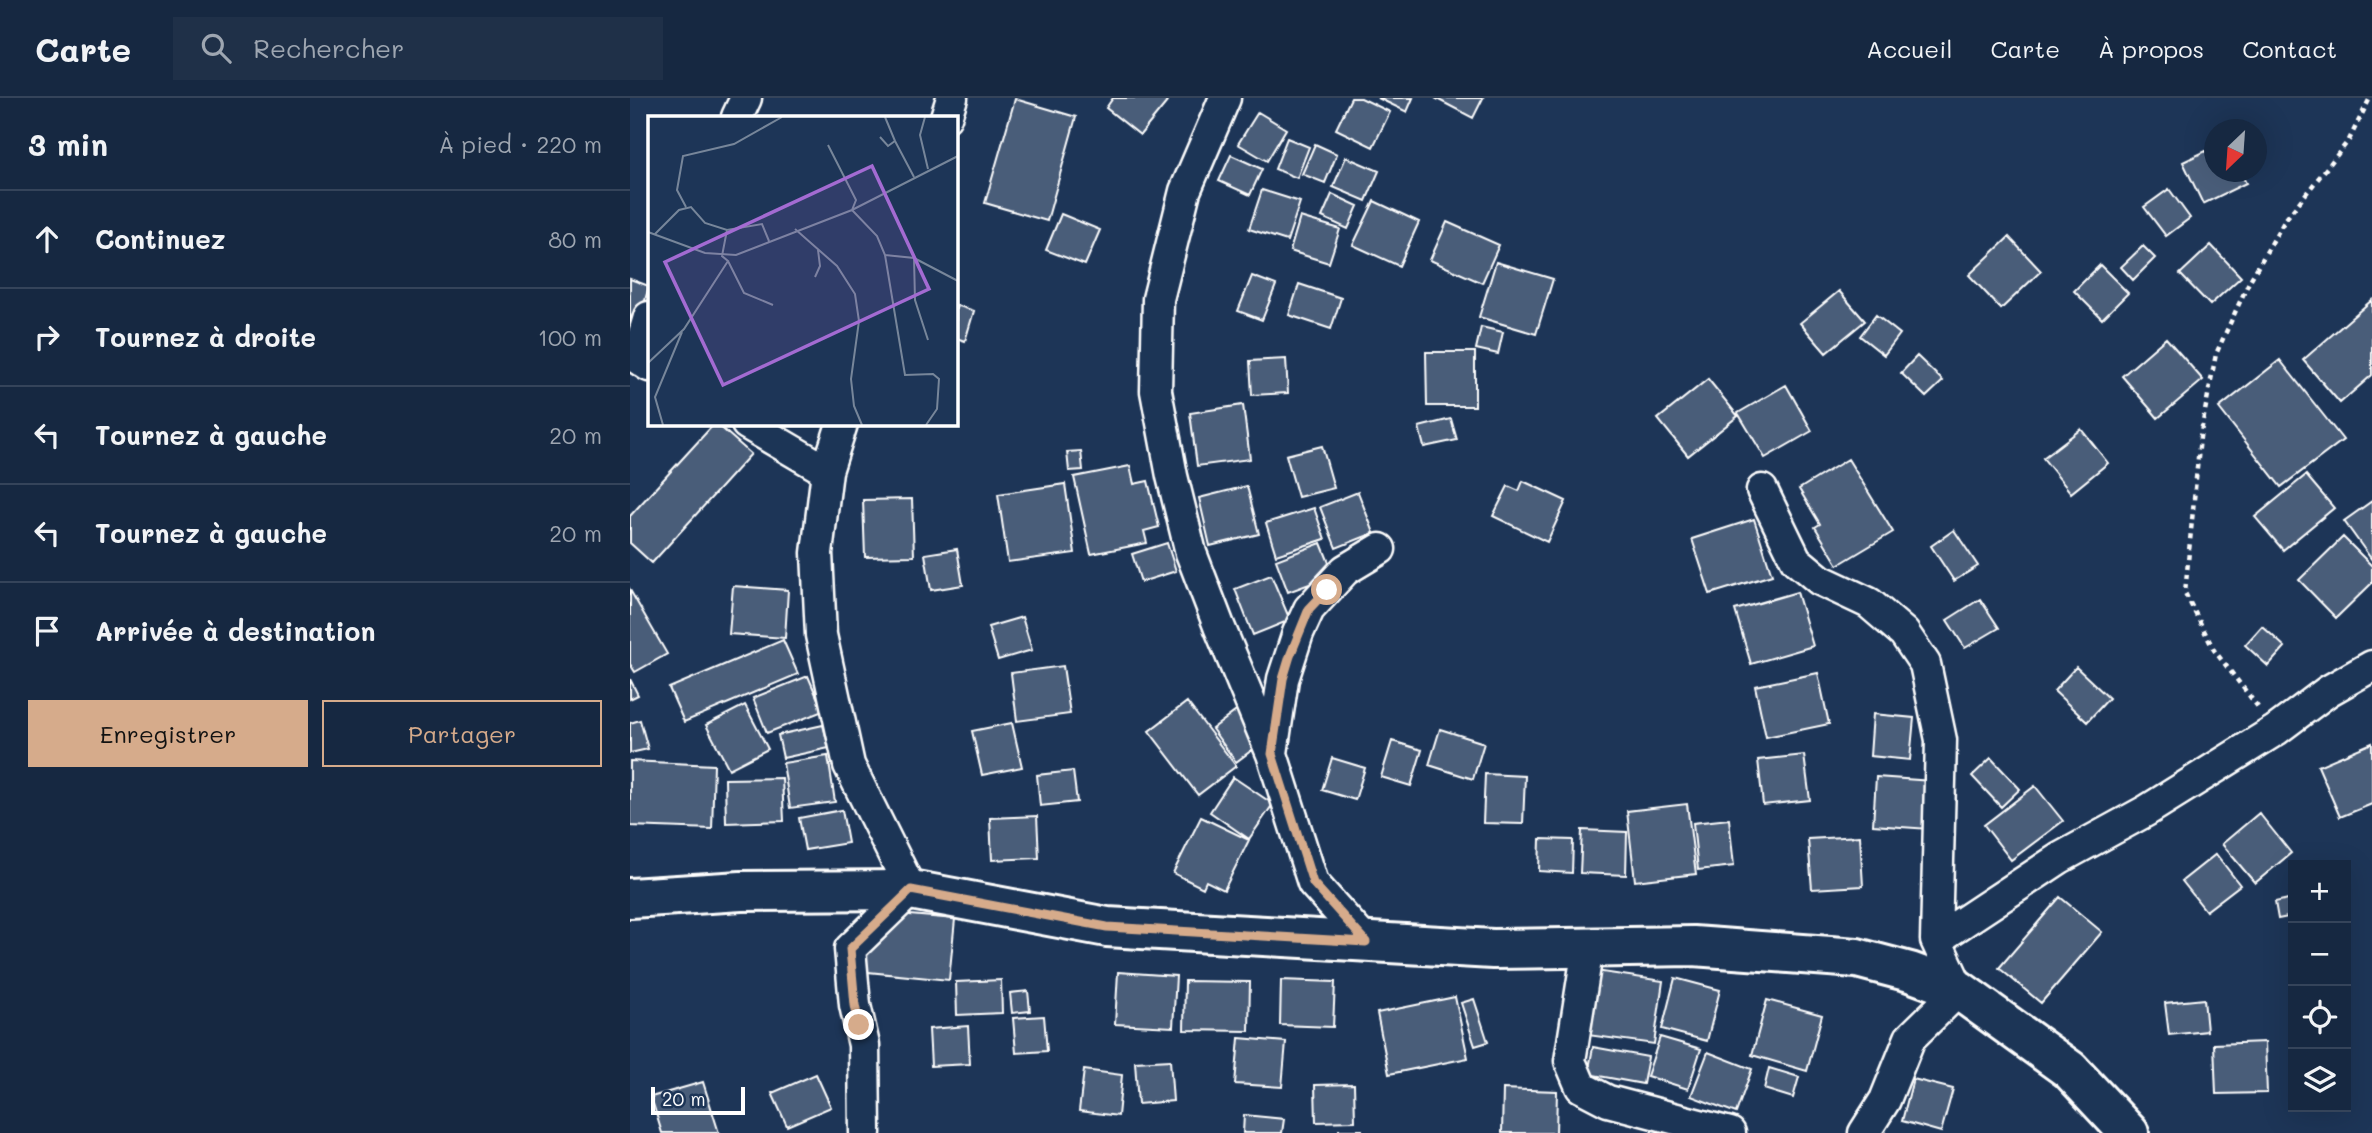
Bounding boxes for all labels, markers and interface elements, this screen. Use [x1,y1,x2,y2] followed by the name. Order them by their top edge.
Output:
[173,17,663,80] search box
[35,27,131,70] text: Carte
[197,29,235,67] icon: search
[253,31,404,65] text: Rechercher
[1866,33,1952,64] text: Accueil
[1990,33,2060,64] text: Carte
[2098,33,2204,64] text: À propos
[2242,33,2337,64] text: Contact
[648,116,957,425] inset map
[2204,119,2267,182] north arrow
[28,124,108,164] text: 3 min
[438,129,602,159] text: À pied · 220 m
[28,220,66,258] icon: ahead
[95,222,225,256] text: Continuez
[548,224,602,254] text: 80 m
[28,318,66,356] icon: right
[95,320,316,354] text: Tournez à droite
[538,322,602,352] text: 100 m
[28,416,66,454] icon: left
[95,418,327,452] text: Tournez à gauche
[549,420,602,450] text: 20 m
[28,514,66,552] icon: left
[95,516,327,550] text: Tournez à gauche
[549,518,602,548] text: 20 m
[1311,574,1342,605] route start
[28,612,66,650] icon: arrive
[95,614,375,648] text: Arrivée à destination
[28,700,308,767] button: Enregistrer
[322,700,602,767] button: Partager
[2288,860,2351,1112] map controls
[2288,860,2351,923] button: +
[2288,923,2351,986] button: −
[2288,986,2351,1049] button: locate
[843,1009,874,1040] route end
[2288,1049,2351,1112] button: layers
[651,1084,746,1116] scale bar
[662,1086,706,1111] text: 20 m

